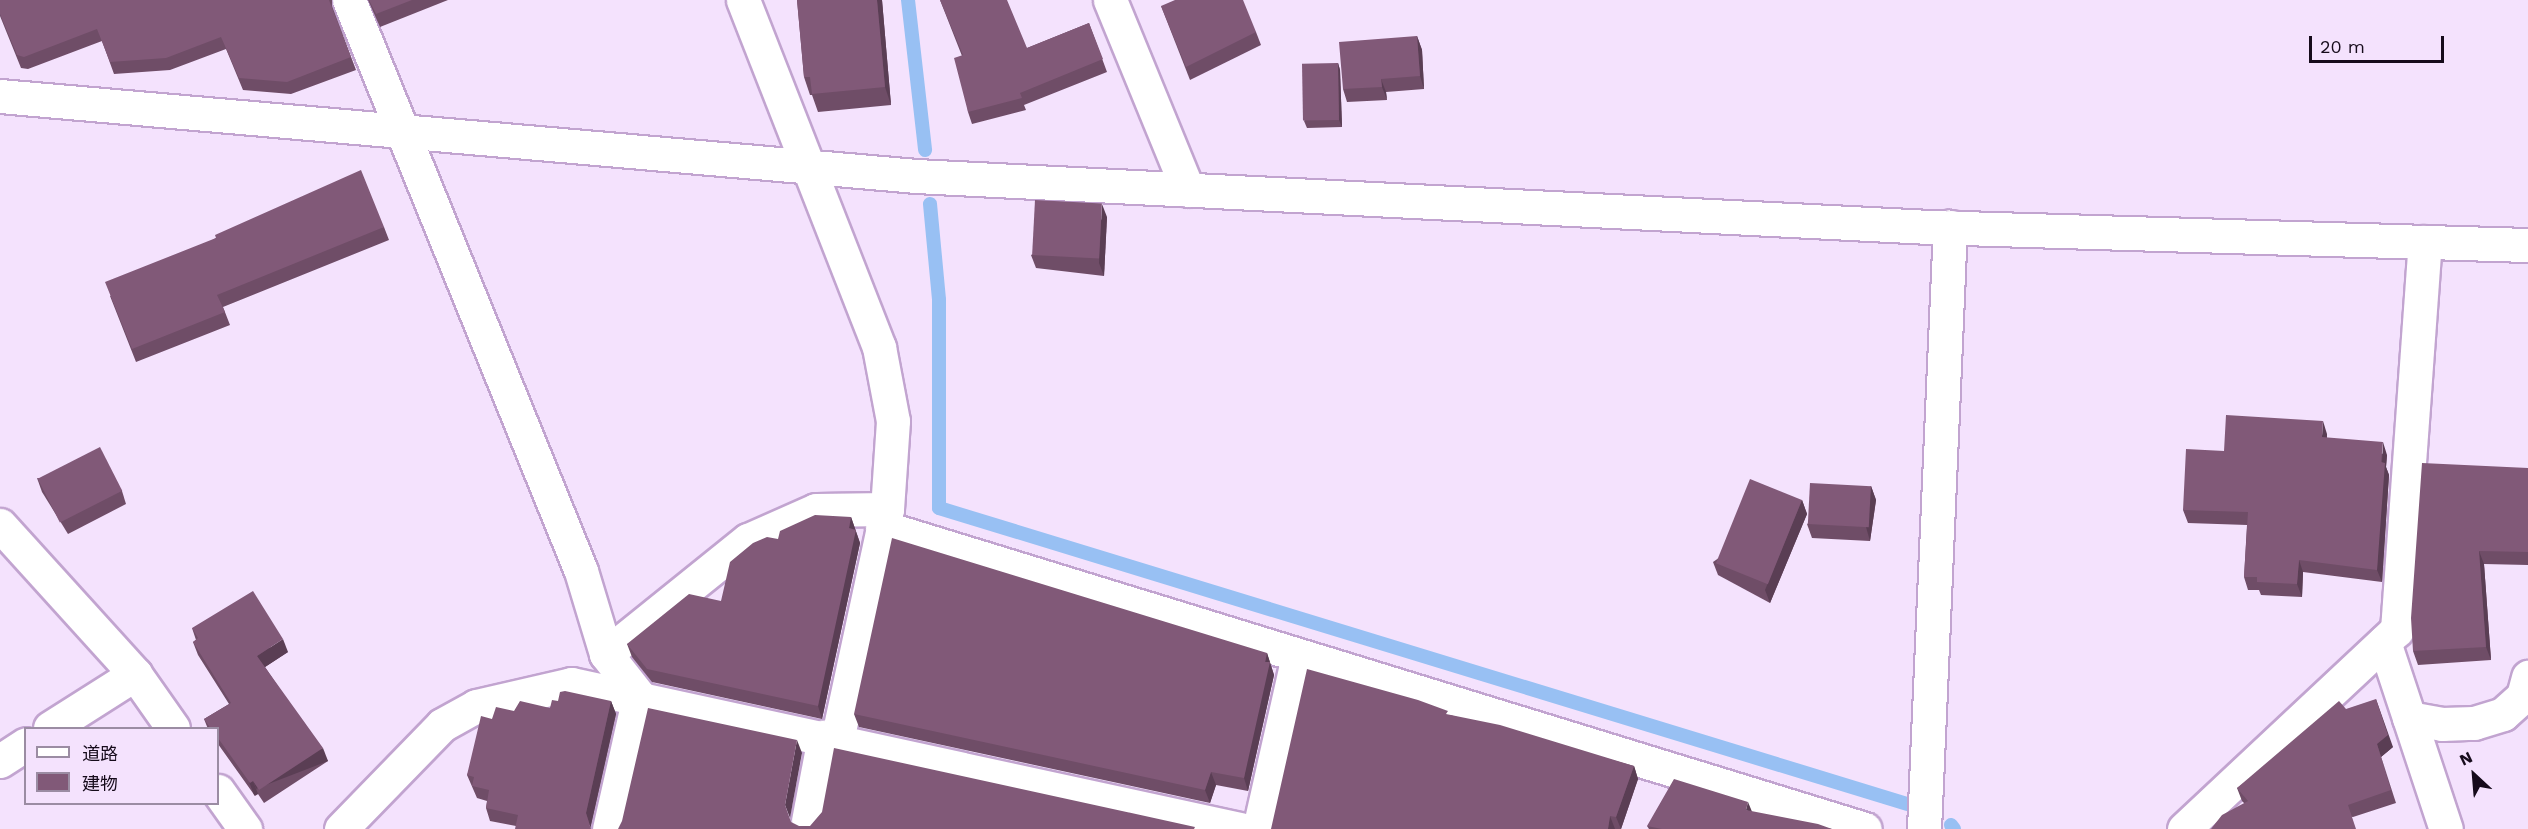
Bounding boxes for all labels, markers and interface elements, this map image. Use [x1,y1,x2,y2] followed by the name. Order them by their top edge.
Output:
[2312,24,2447,62] scale bar
[2320,36,2365,57] text: 20 m
[24,727,219,805] legend
[82,743,118,764] text: 道路
[2444,745,2504,805] north arrow
[2456,747,2475,770] text: N
[82,773,118,794] text: 建物

